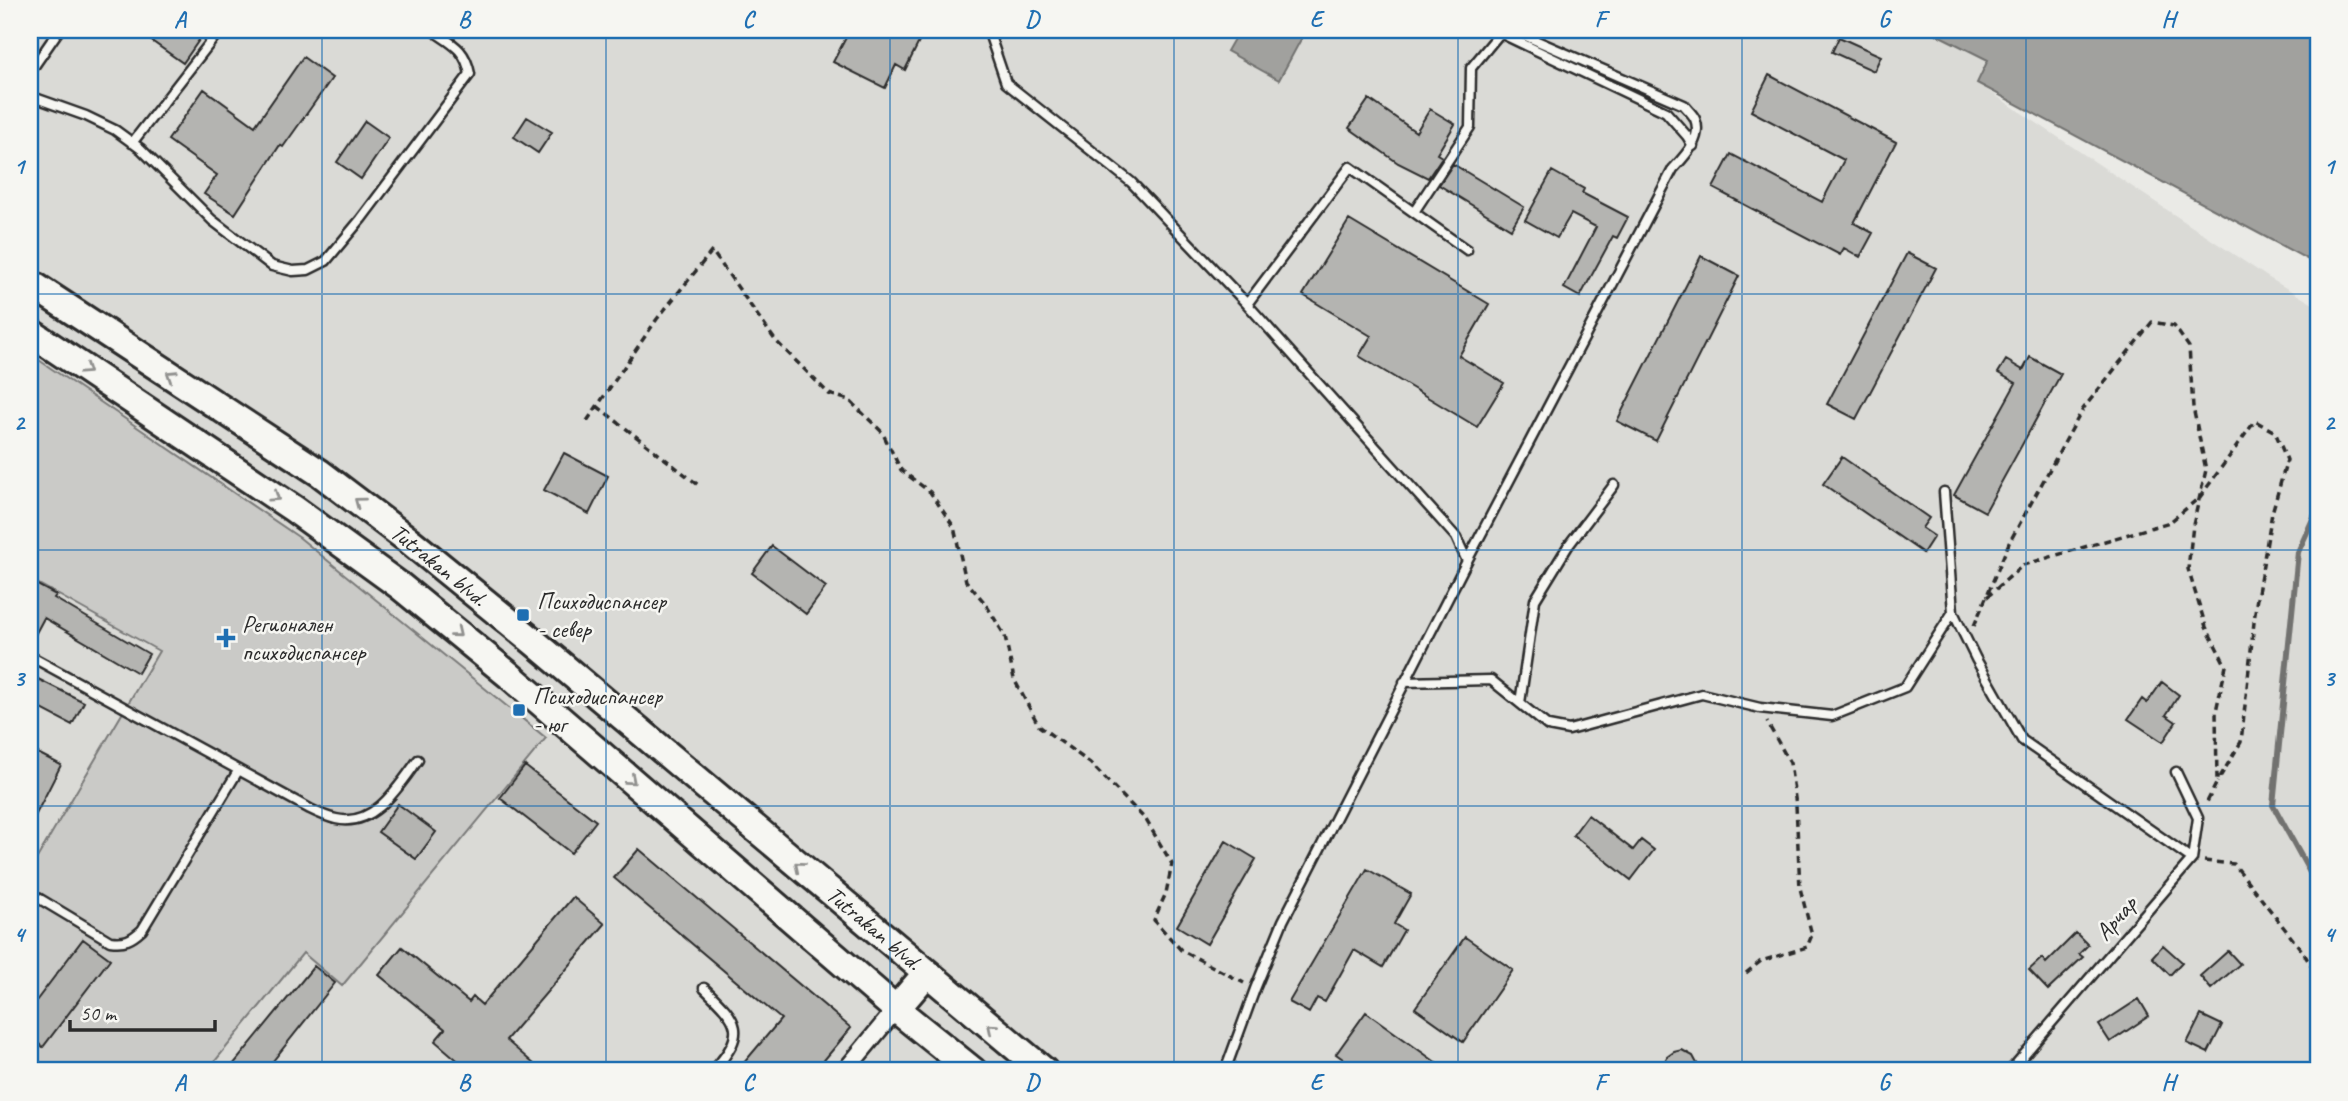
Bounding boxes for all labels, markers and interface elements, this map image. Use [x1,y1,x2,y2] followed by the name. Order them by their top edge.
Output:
[174,5,188,34] text: A
[458,5,472,34] text: B
[743,5,757,34] text: C
[1025,5,1041,34] text: D
[1310,5,1326,34] text: E
[1595,5,1611,34] text: F
[1878,5,1893,34] text: G
[2161,5,2179,34] text: H
[14,152,27,181] text: 1
[2324,152,2337,181] text: 1
[79,362,92,375] one-way arrow
[165,371,178,384] one-way arrow
[14,408,27,437] text: 2
[2324,408,2337,437] text: 2
[268,488,281,501] one-way arrow
[355,498,367,510] one-way arrow
[385,517,494,613] street label: Tutrakan blvd.
[537,586,668,644] place label: Психодиспансер - север
[515,607,531,623] marker: Психодиспансер - север
[242,609,367,667] place label: Регионален психодиспансер
[449,625,462,637] one-way arrow
[216,628,236,648] marker: Регионален психодиспансер
[14,664,27,693] text: 3
[2324,664,2337,693] text: 3
[533,681,664,739] place label: Психодиспансер - юг
[511,702,527,718] marker: Психодиспансер - юг
[622,772,635,784] one-way arrow
[794,862,807,874] one-way arrow
[820,879,928,977] street label: Tutrakan blvd.
[2088,888,2145,947] street label: Арчар
[14,920,27,949] text: 4
[2324,920,2337,949] text: 4
[70,989,215,1033] scale bar
[80,1000,118,1026] text: 50 m
[987,1024,1000,1036] one-way arrow
[174,1068,188,1097] text: A
[458,1068,472,1097] text: B
[743,1068,757,1097] text: C
[1025,1068,1041,1097] text: D
[1310,1068,1326,1097] text: E
[1595,1068,1611,1097] text: F
[1878,1068,1893,1097] text: G
[2161,1068,2179,1097] text: H

